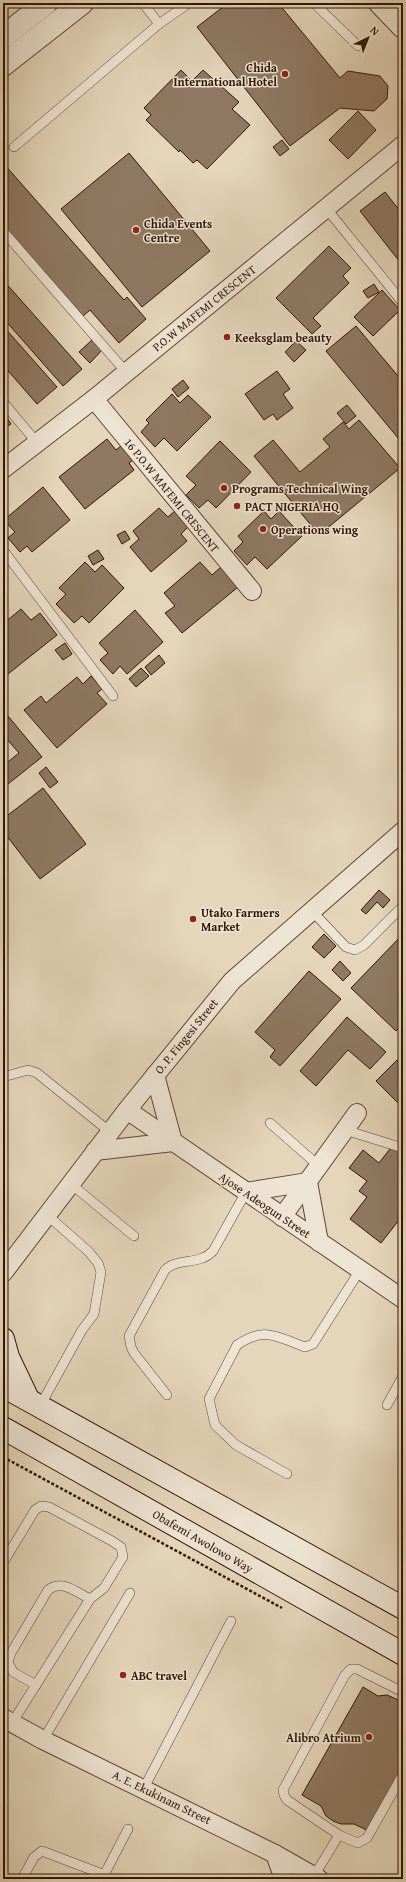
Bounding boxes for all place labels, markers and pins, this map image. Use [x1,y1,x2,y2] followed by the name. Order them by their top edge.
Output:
[174,59,278,90] place label: Chida International Hotel
[280,69,290,79] marker: Chida International Hotel
[144,215,212,246] place label: Chida Events Centre
[131,225,141,235] marker: Chida Events Centre
[235,329,333,346] place label: Keeksglam beauty
[222,332,232,342] marker: Keeksglam beauty
[232,480,368,497] place label: Programs Technical Wing
[219,483,229,493] marker: Programs Technical Wing
[245,498,340,515] place label: PACT NIGERIA HQ
[232,501,242,511] marker: PACT NIGERIA HQ
[271,521,359,538] place label: Operations wing
[258,524,268,534] marker: Operations wing
[201,904,280,935] place label: Utako Farmers Market
[188,914,198,924] marker: Utako Farmers Market
[131,1667,187,1684] place label: ABC travel
[118,1670,128,1680] marker: ABC travel
[286,1729,362,1746] place label: Alibro Atrium
[364,1732,374,1742] marker: Alibro Atrium

